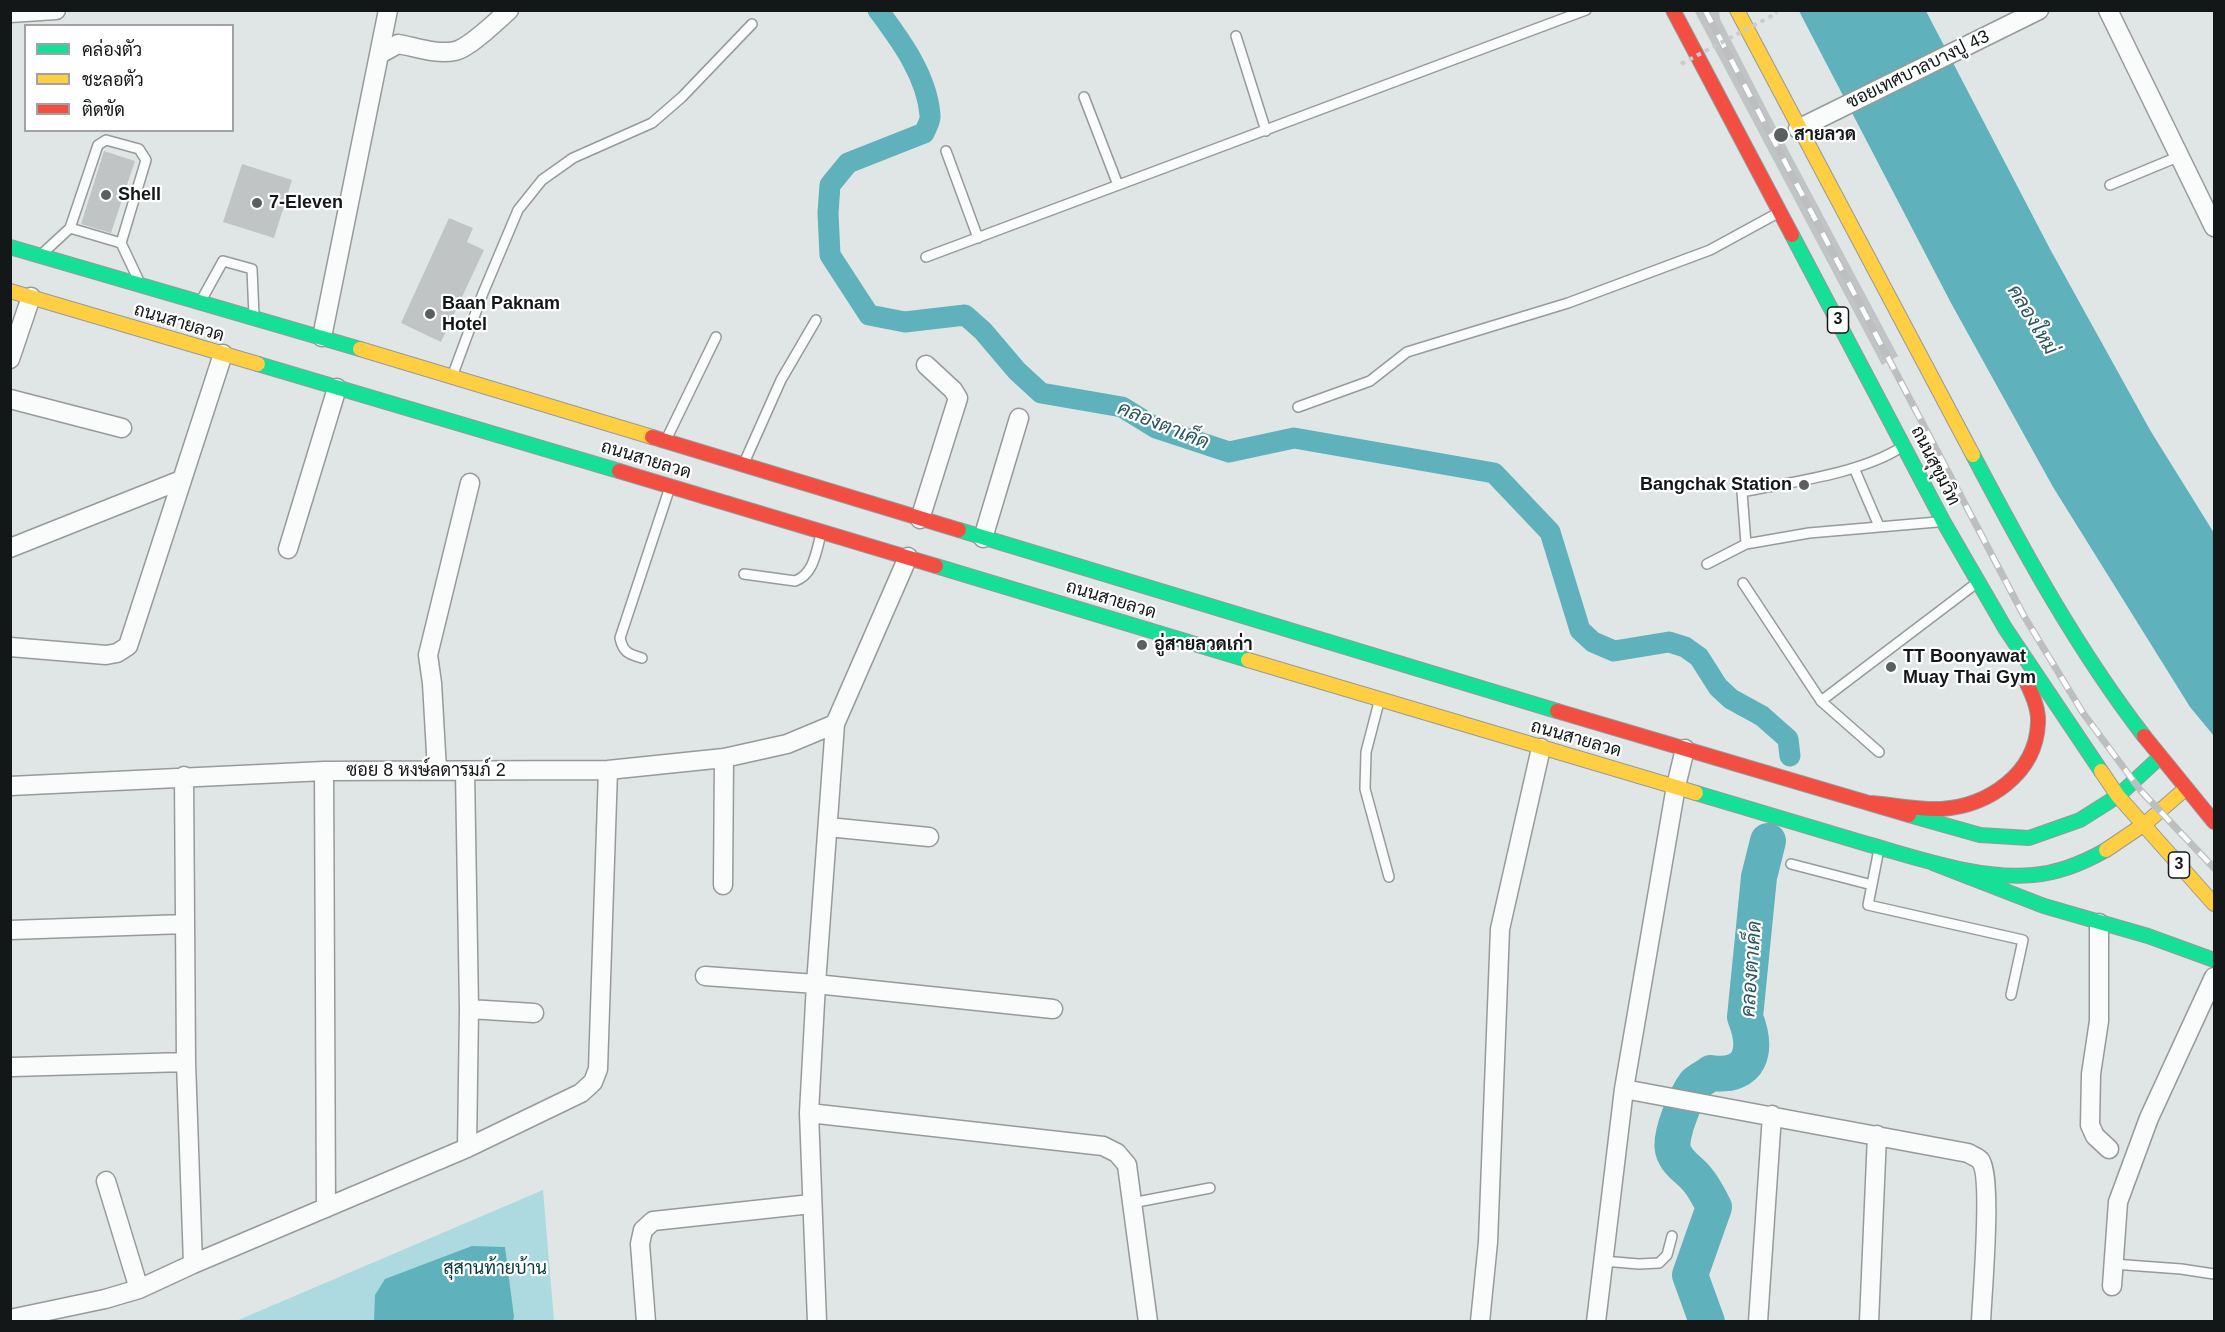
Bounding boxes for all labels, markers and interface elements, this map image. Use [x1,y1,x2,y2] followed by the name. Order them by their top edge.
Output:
[24,24,234,132] legend
[1843,26,1993,114] street label: ซอยเทศบาลบางปู 43
[82,40,142,60] text: คล่องตัว
[82,70,144,90] text: ชะลอตัว
[82,100,125,120] text: ติดขัด
[1794,124,1856,146] place label: สายลวด
[1772,126,1790,144] marker: สายลวด
[118,184,161,206] place label: Shell
[99,188,113,202] marker: Shell
[269,192,343,214] place label: 7-Eleven
[250,196,264,210] marker: 7-Eleven
[2002,281,2062,359] water label: คลองใหม่
[442,293,560,336] place label: Baan Paknam Hotel
[131,299,227,347] street label: ถนนสายลวด
[423,307,437,321] marker: Baan Paknam Hotel
[1828,307,1848,333] road number: 3
[1114,397,1212,455] water label: คลองตาเค็ด
[1906,423,1964,509] street label: ถนนสุขุมวิท
[598,436,694,484] street label: ถนนสายลวด
[1640,474,1792,496] place label: Bangchak Station
[1797,478,1811,492] marker: Bangchak Station
[1063,576,1159,624] street label: ถนนสายลวด
[1154,634,1253,656] place label: อู่สายลวดเก่า
[1135,638,1149,652] marker: อู่สายลวดเก่า
[1903,646,2036,688] place label: TT Boonyawat Muay Thai Gym
[1884,660,1898,674] marker: TT Boonyawat Muay Thai Gym
[1528,716,1624,762] street label: ถนนสายลวด
[346,760,506,782] street label: ซอย 8 หงษ์ลดารมภ์ 2
[2168,852,2190,878] road number: 3
[1737,920,1767,1018] water label: คลองตาเค็ด
[443,1258,547,1280] park label: สุสานท้ายบ้าน

